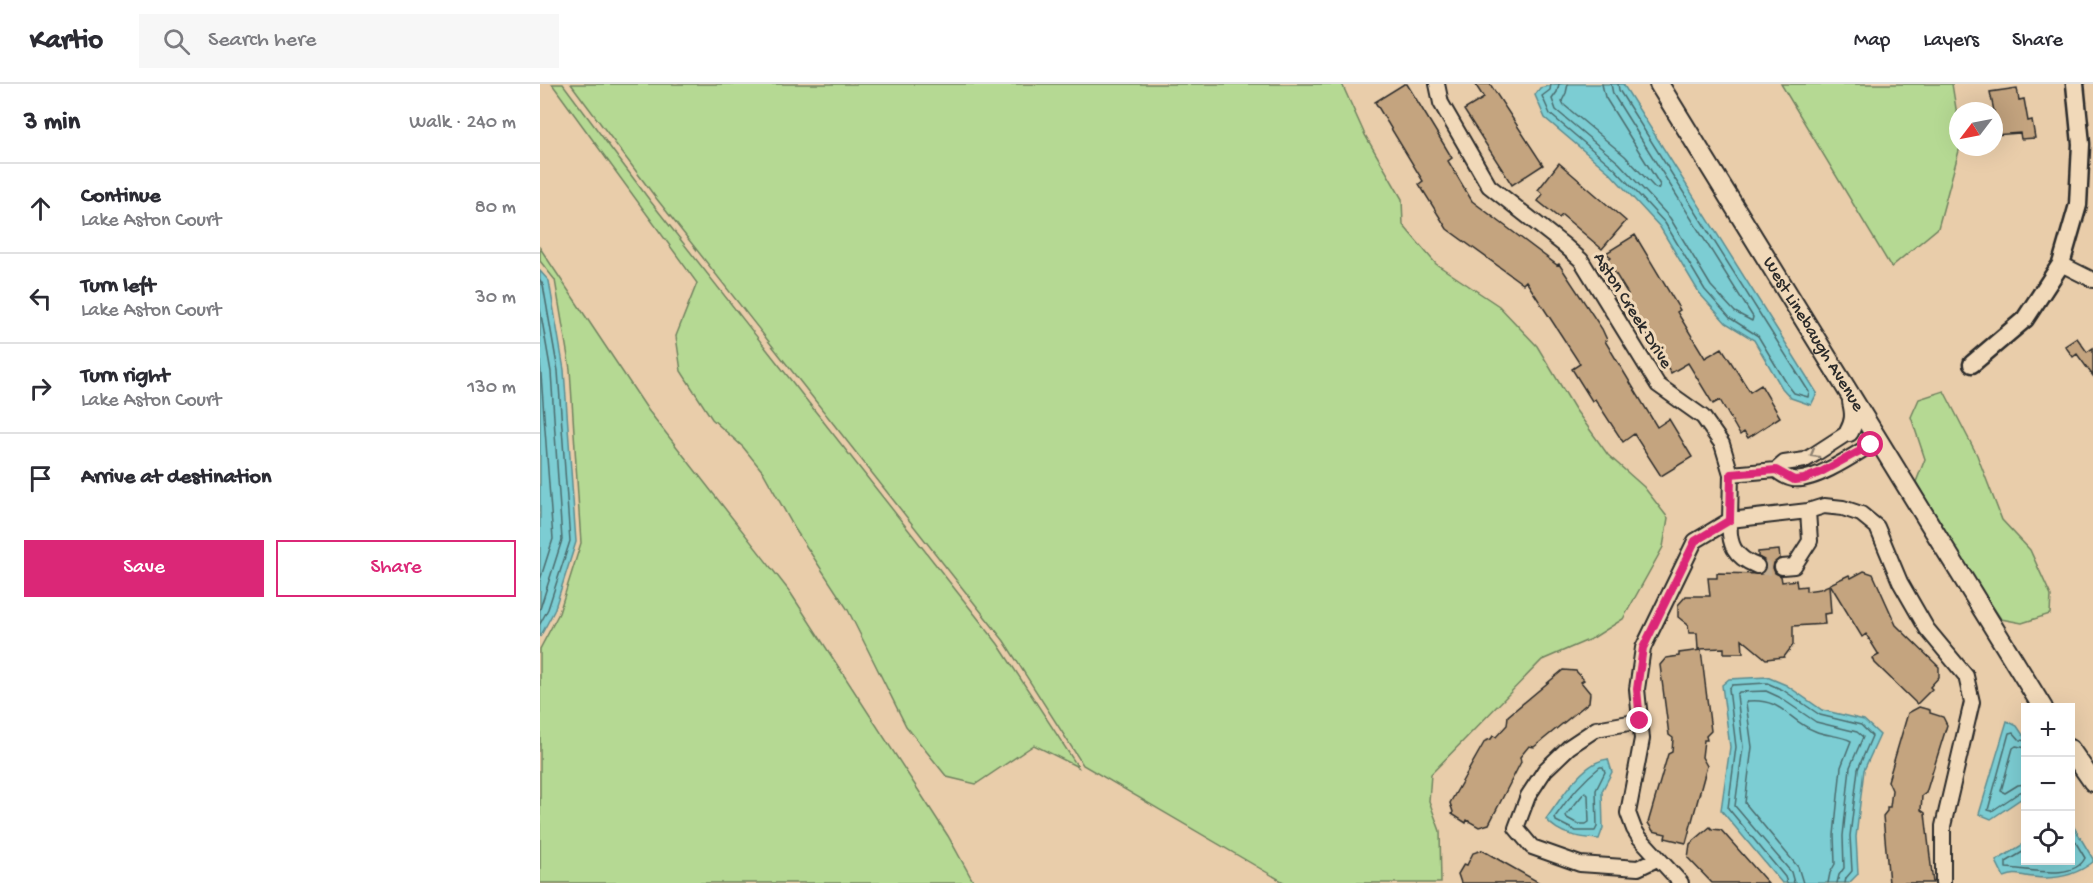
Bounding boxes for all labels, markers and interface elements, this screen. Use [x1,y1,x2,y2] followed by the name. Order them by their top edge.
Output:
[139,14,559,68] search box
[30,25,103,58] text: Kartio
[160,25,193,58] icon: search
[208,28,316,54] text: Search here
[1854,29,1890,54] text: Map
[1923,29,1979,54] text: Layers
[2012,29,2063,54] text: Share
[1949,102,2003,156] north arrow
[24,108,80,139] text: 3 min
[409,112,516,135] text: Walk · 240 m
[81,184,161,210] text: Continue
[24,192,57,225] icon: ahead
[475,197,516,220] text: 80 m
[81,210,221,233] text: Lake Aston Court
[1588,249,1677,374] street label: Aston Creek Drive
[1758,253,1869,416] street label: West Linebaugh Avenue
[81,274,155,300] text: Turn left
[24,282,57,315] icon: left
[475,287,516,310] text: 30 m
[81,300,221,323] text: Lake Aston Court
[81,364,169,390] text: Turn right
[24,372,57,405] icon: right
[467,377,516,400] text: 130 m
[81,390,221,413] text: Lake Aston Court
[1857,431,1883,457] route start
[1810,447,1820,459] one-way arrow
[24,462,57,495] icon: arrive
[81,465,271,491] text: Arrive at destination
[24,540,264,597] button: Save
[276,540,516,597] button: Share
[2021,703,2075,865] map controls
[2021,703,2075,757] button: +
[1626,707,1652,733] route end
[2021,757,2075,811] button: −
[2021,811,2075,865] button: locate

